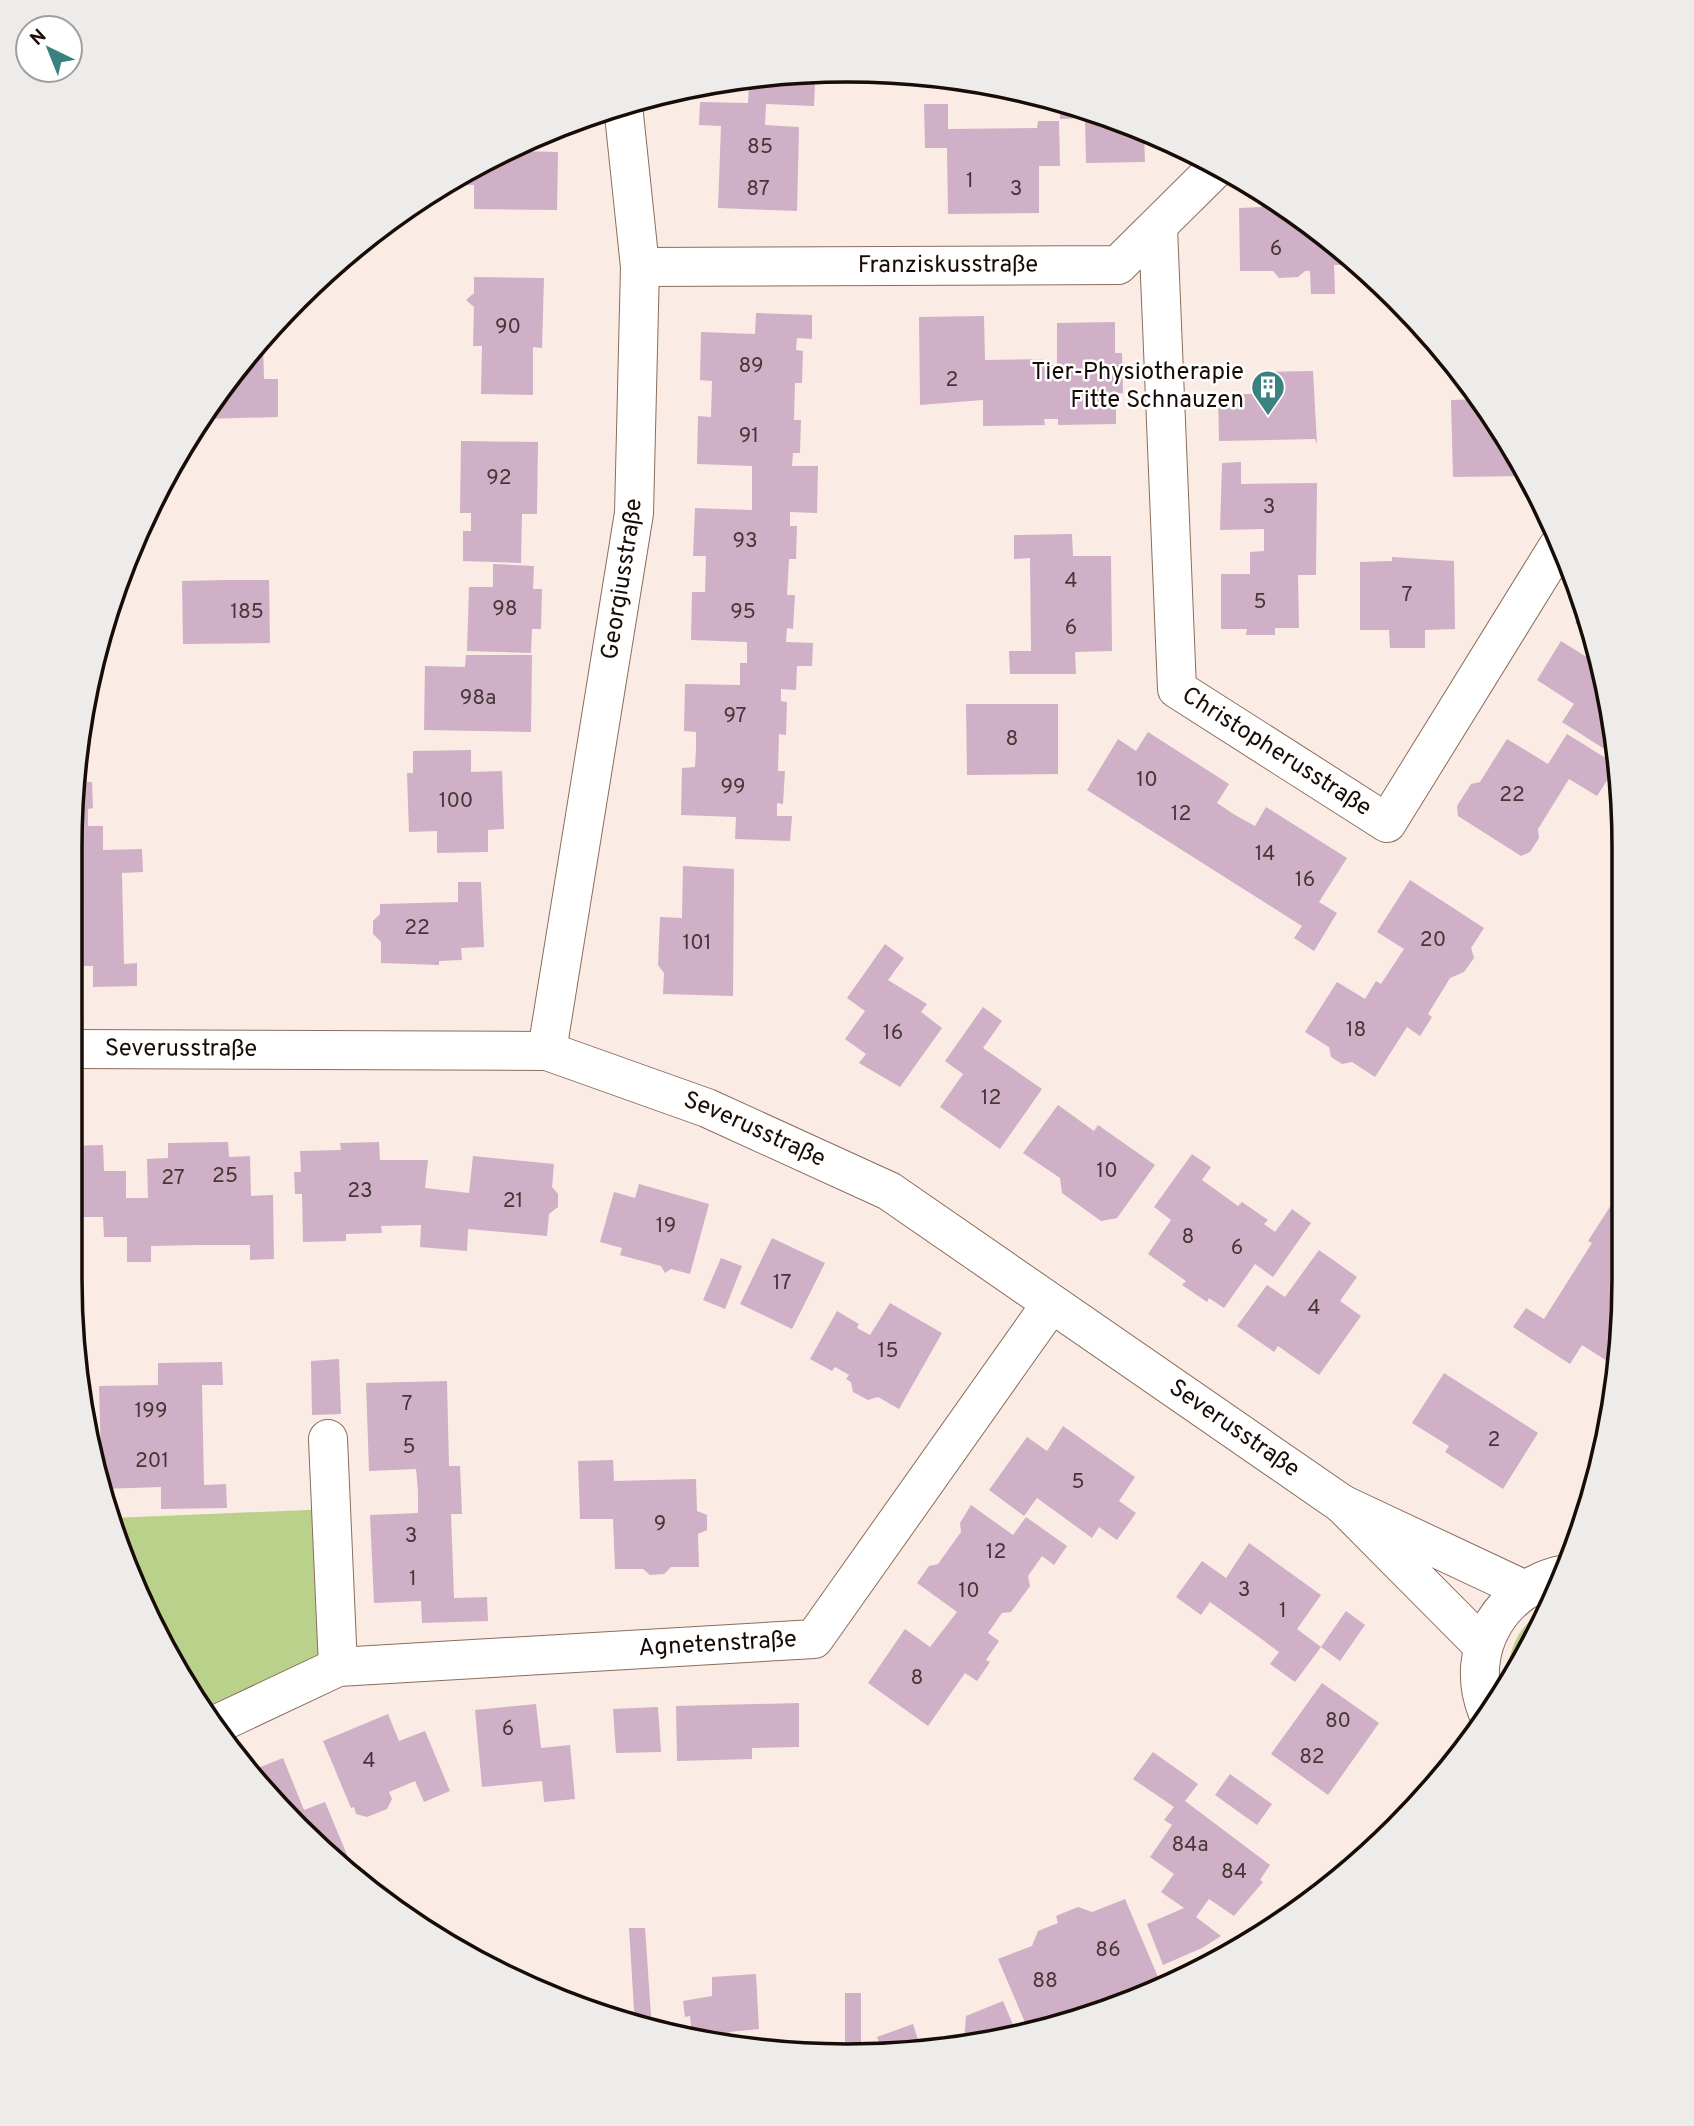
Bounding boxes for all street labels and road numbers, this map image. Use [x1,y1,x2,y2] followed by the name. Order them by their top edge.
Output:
[858,250,1038,281] street label: Franziskusstraße
[595,498,649,662] street label: Georgiusstraße
[1176,681,1377,824] street label: Christopherusstraße
[105,1034,257,1065] street label: Severusstraße
[679,1086,830,1175] street label: Severusstraße
[1163,1374,1305,1485] street label: Severusstraße
[638,1625,798,1664] street label: Agnetenstraße

